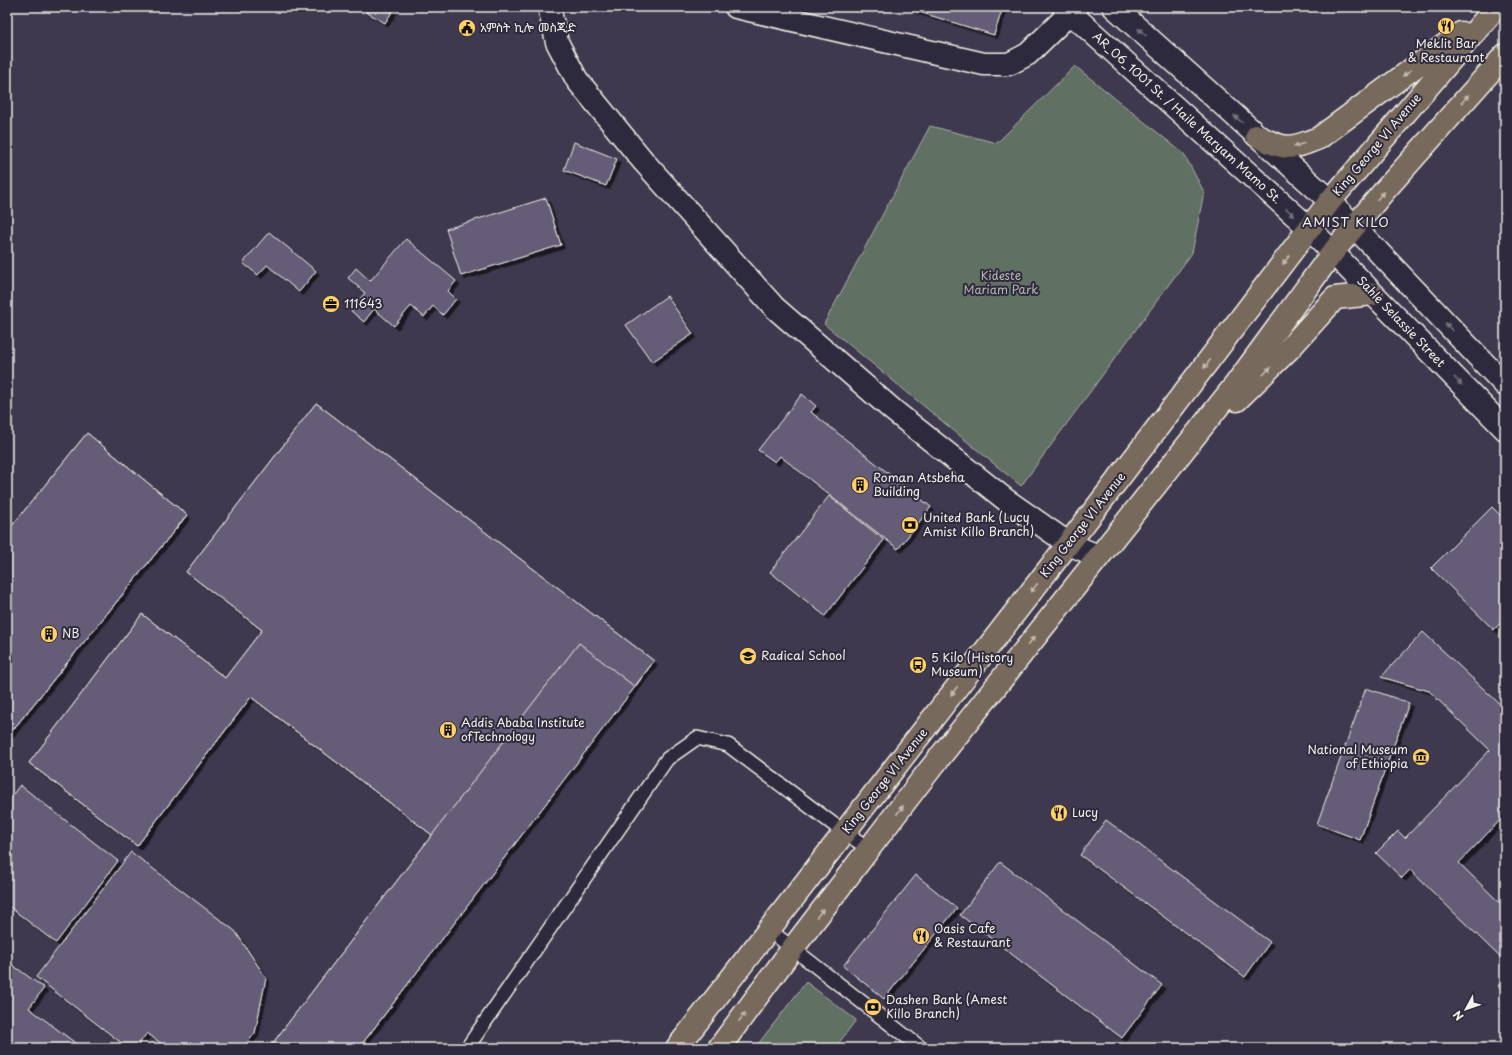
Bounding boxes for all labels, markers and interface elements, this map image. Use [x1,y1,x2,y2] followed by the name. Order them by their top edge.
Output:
[1436,16,1456,36] restaurant icon: Meklit Bar & Restaurant
[457,18,477,38] public building icon: አምስት ኪሎ መስጂድ
[480,18,576,36] place label: አምስት ኪሎ መስጂድ
[1089,27,1286,207] street label: AR_06_1001 St. / Haile Maryam Mamo St.
[1137,28,1146,37] one-way arrow
[1408,34,1484,66] place label: Meklit Bar & Restaurant
[1401,69,1412,78] one-way arrow
[1328,89,1425,200] street label: King George VI Avenue
[1461,93,1470,104] one-way arrow
[1233,114,1243,124] one-way arrow
[1293,143,1305,149] one-way arrow
[1375,191,1384,202] one-way arrow
[1285,207,1296,216] one-way arrow
[1302,212,1390,231] district label: AMIST KILO
[1282,255,1290,266] one-way arrow
[963,266,1039,298] park label: Kideste Mariam Park
[1353,272,1450,371] street label: Sahle Selassie Street
[321,294,341,314] office icon: 111643
[344,294,383,312] place label: 111643
[1445,322,1454,332] one-way arrow
[1203,358,1212,369] one-way arrow
[1262,366,1272,376] one-way arrow
[1453,376,1463,386] one-way arrow
[873,468,965,500] place label: Roman Atsbeha Building
[1035,468,1129,581] street label: King George VI Avenue
[850,475,870,495] building icon: Roman Atsbeha Building
[923,508,1034,540] place label: United Bank (Lucy Amist Killo Branch)
[900,515,920,535] bank icon: United Bank (Lucy Amist Killo Branch)
[1030,583,1038,594] one-way arrow
[39,624,59,644] building icon: NB
[62,624,79,642] place label: NB
[1027,636,1036,647] one-way arrow
[738,646,758,666] school or university icon: Radical School
[761,646,846,664] place label: Radical School
[931,648,1013,680] place label: 5 Kilo (History Museum)
[908,655,928,675] bus stop icon: 5 Kilo (History Museum)
[950,686,959,697] one-way arrow
[461,713,585,745] place label: Addis Ababa Institute ofTechnology
[438,720,458,740] building icon: Addis Ababa Institute ofTechnology
[837,724,931,837] street label: King George VI Avenue
[1307,740,1408,772] place label: National Museum of Ethiopia
[1411,747,1431,767] museum icon: National Museum of Ethiopia
[1049,803,1069,823] restaurant icon: Lucy
[1072,803,1098,821] place label: Lucy
[895,804,904,815] one-way arrow
[816,907,824,918] one-way arrow
[934,919,1011,951] place label: Oasis Cafe & Restaurant
[911,926,931,946] restaurant icon: Oasis Cafe & Restaurant
[1446,989,1486,1029] north arrow
[886,990,1007,1022] place label: Dashen Bank (Amest Killo Branch)
[863,997,883,1017] bank icon: Dashen Bank (Amest Killo Branch)
[1448,1007,1467,1025] text: N
[738,1011,746,1022] one-way arrow

